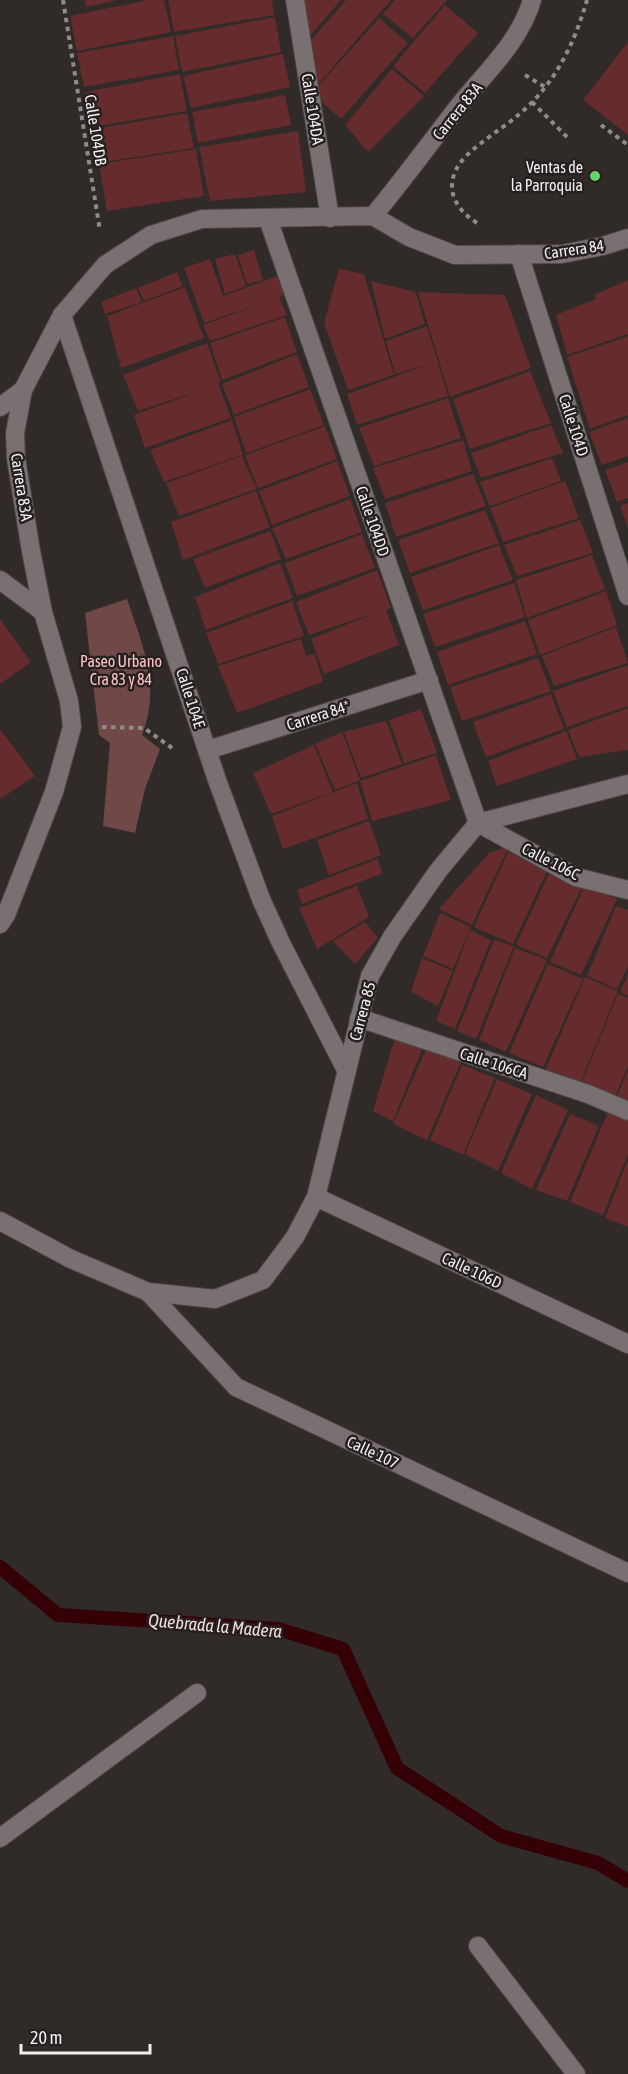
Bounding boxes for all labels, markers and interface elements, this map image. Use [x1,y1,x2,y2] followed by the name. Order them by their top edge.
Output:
[298,72,328,146] street label: Calle 104DA
[429,79,486,143] street label: Carrera 83A
[82,93,111,167] street label: Calle 104DB
[511,158,583,195] place label: Ventas de la Parroquia
[588,169,602,183] marker: Ventas de la Parroquia
[543,236,605,262] street label: Carrera 84
[556,392,592,458] street label: Calle 104D
[8,452,36,522] street label: Carrera 83A
[353,484,393,558] street label: Calle 104DD
[80,652,162,689] park label: Paseo Urbano Cra 83 y 84
[173,666,209,730] street label: Calle 104E
[284,696,352,734] street label: Carrera 84*
[519,839,583,883] street label: Calle 106C
[345,979,379,1043] street label: Carrera 85
[458,1044,530,1082] street label: Calle 106CA
[439,1248,505,1292] street label: Calle 106D
[344,1432,402,1472] street label: Calle 107
[147,1609,283,1642] water label: Quebrada la Madera
[21,2017,150,2055] scale bar
[30,2027,62,2048] text: 20 m

